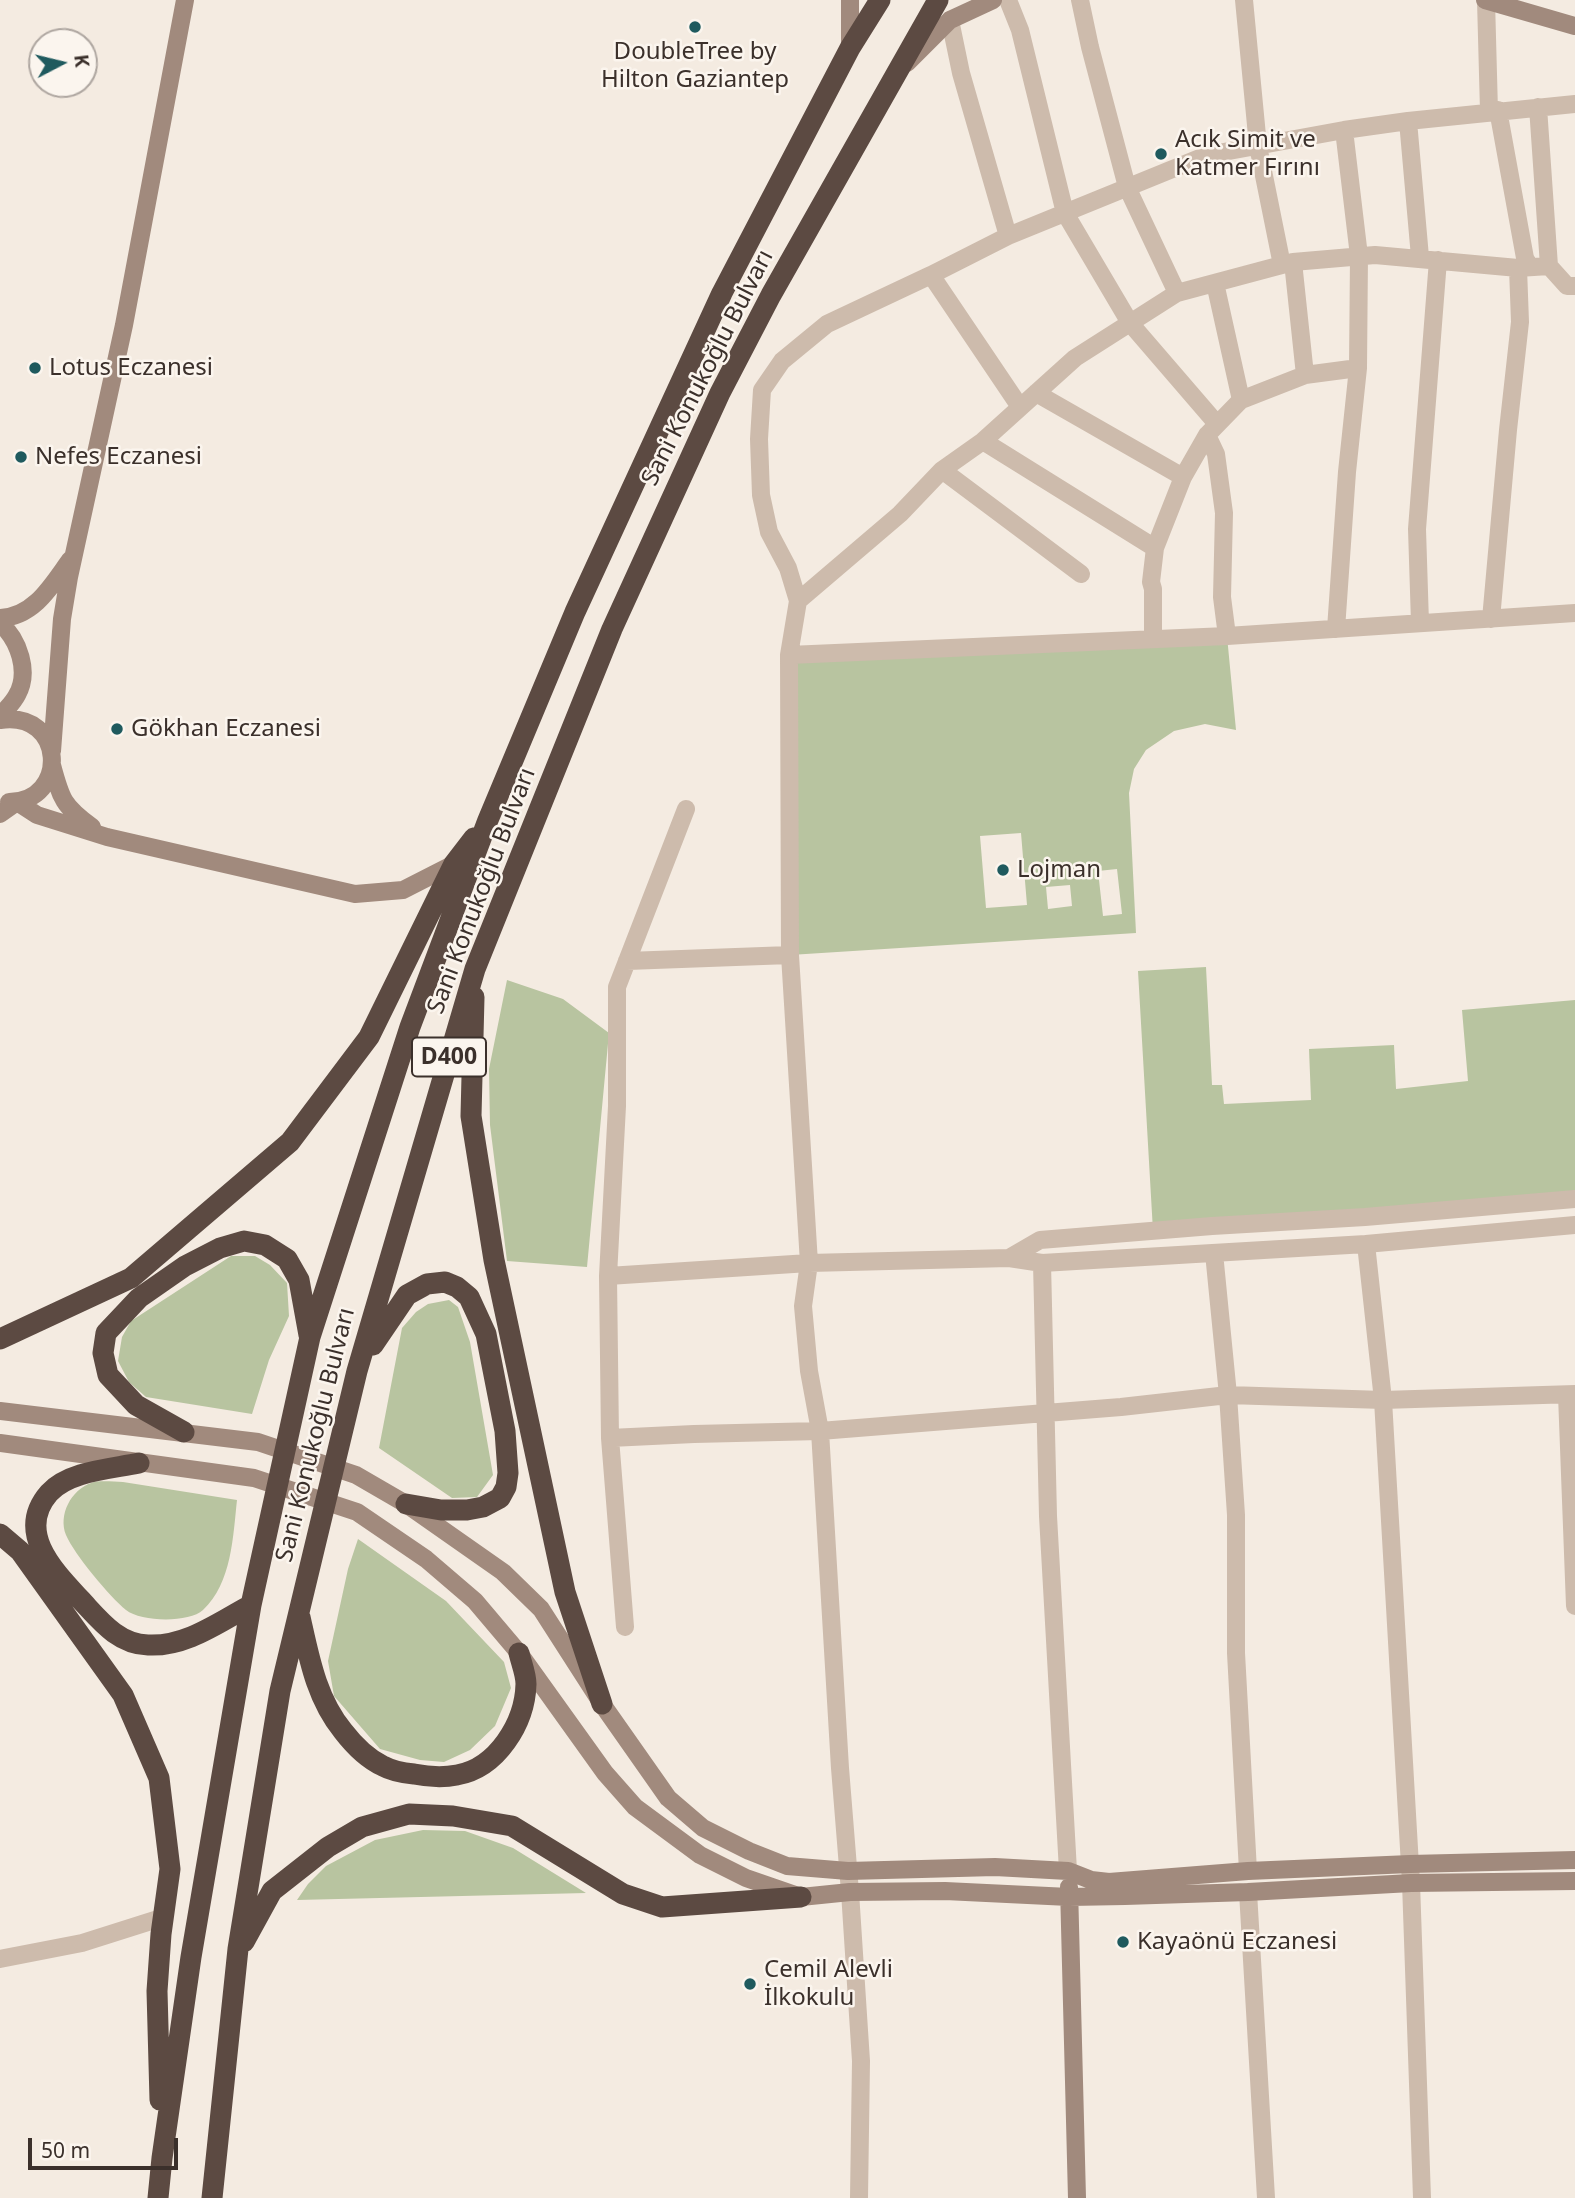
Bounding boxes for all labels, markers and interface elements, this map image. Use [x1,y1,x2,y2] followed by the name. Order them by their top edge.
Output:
[687,19,703,35] marker: DoubleTree by Hilton Gaziantep
[28,28,98,98] north arrow
[601,38,789,94] place label: DoubleTree by Hilton Gaziantep
[68,53,96,69] text: K
[1175,126,1320,182] place label: Acık Simit ve Katmer Fırını
[1153,146,1169,162] marker: Acık Simit ve Katmer Fırını
[636,245,780,491] street label: Sani Konukoğlu Bulvarı
[49,354,213,382] place label: Lotus Eczanesi
[27,360,43,376] marker: Lotus Eczanesi
[35,443,202,471] place label: Nefes Eczanesi
[13,449,29,465] marker: Nefes Eczanesi
[131,715,321,743] place label: Gökhan Eczanesi
[109,721,125,737] marker: Gökhan Eczanesi
[422,764,542,1018] street label: Sani Konukoğlu Bulvarı
[1017,856,1101,884] place label: Lojman
[995,862,1011,878] marker: Lojman
[412,1038,486,1076] road number: D400
[270,1305,362,1565] street label: Sani Konukoğlu Bulvarı
[1137,1928,1337,1956] place label: Kayaönü Eczanesi
[1115,1934,1131,1950] marker: Kayaönü Eczanesi
[764,1956,893,2012] place label: Cemil Alevli İlkokulu
[742,1976,758,1992] marker: Cemil Alevli İlkokulu
[32,2124,182,2168] scale bar
[41,2136,90,2164] text: 50 m

